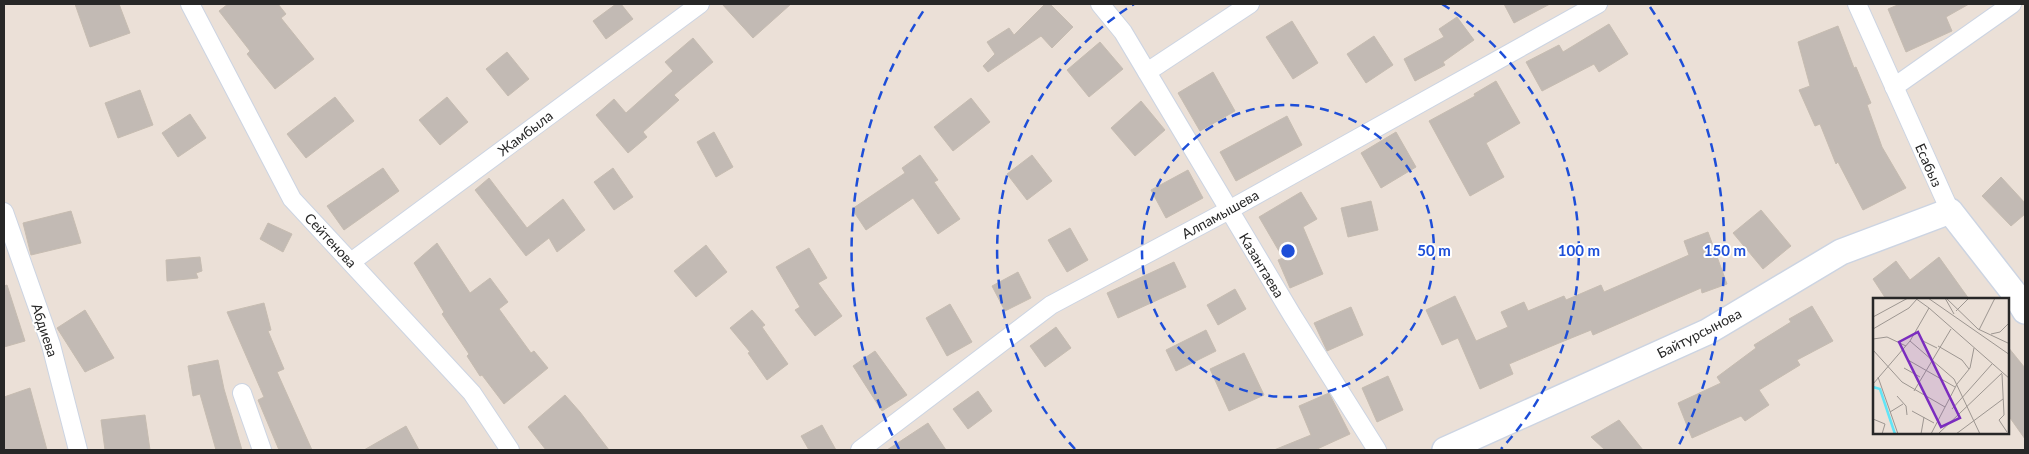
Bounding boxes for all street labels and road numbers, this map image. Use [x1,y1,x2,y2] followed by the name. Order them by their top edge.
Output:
[494,107,556,159] street label: Жамбыла
[1912,141,1946,189] street label: Есабыз
[1179,186,1262,242] street label: Алпамышева
[301,209,361,271] street label: Сейтенова
[1236,229,1288,301] street label: Казантаева
[28,301,62,359] street label: Абдиева
[1654,304,1744,362] street label: Байтурсынова

